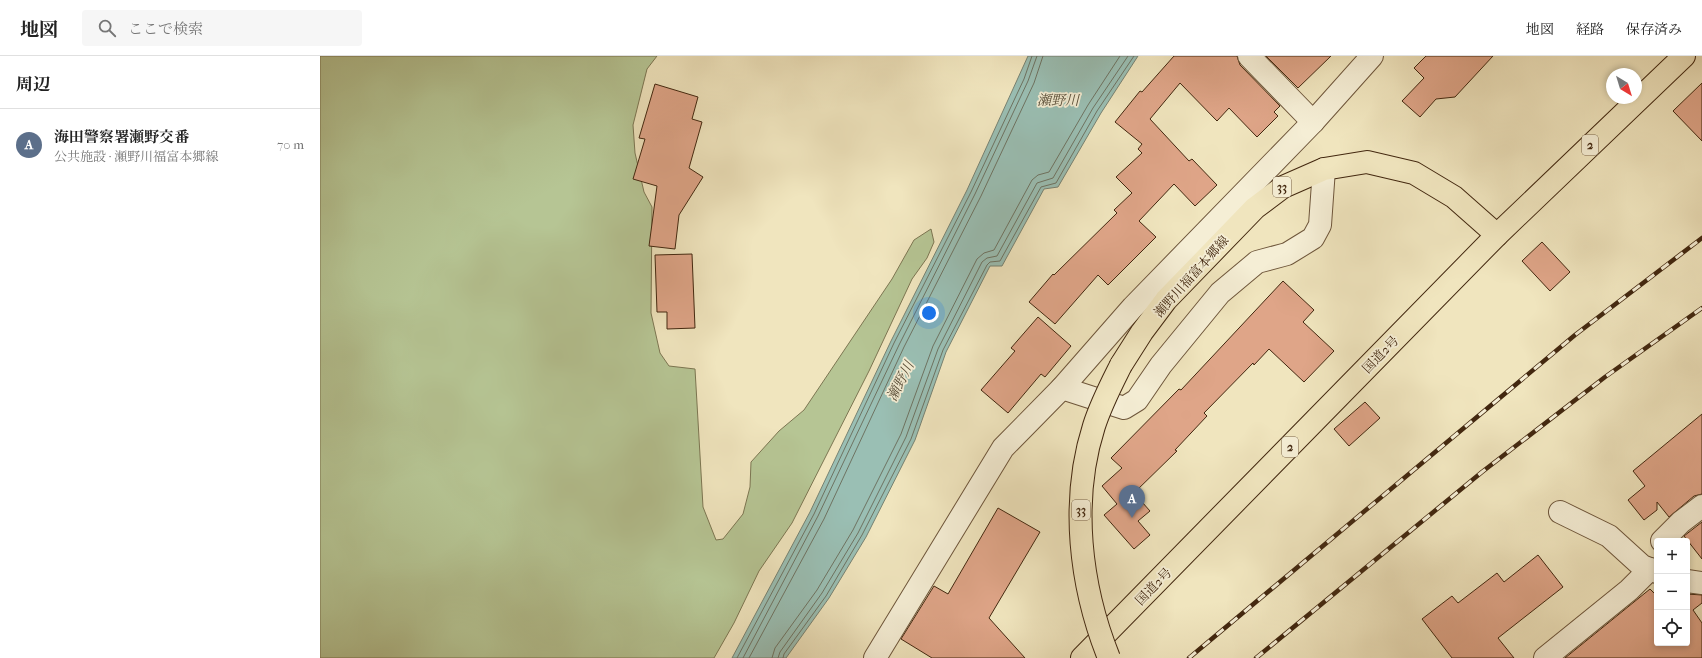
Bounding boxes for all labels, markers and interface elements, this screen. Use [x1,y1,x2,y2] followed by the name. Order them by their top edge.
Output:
[82,10,362,46] search box
[96,17,118,39] icon: search
[20,19,58,41] text: 地図
[128,20,203,38] text: ここで検索
[1526,21,1554,38] text: 地図
[1576,21,1604,38] text: 経路
[1626,21,1682,38] text: 保存済み
[1606,68,1642,104] north arrow
[16,74,50,94] text: 周辺
[1037,92,1081,109] water label: 瀬野川
[54,128,189,146] text: 海田警察署瀬野交番
[1582,135,1598,155] road number: 2
[25,137,33,152] text: A
[277,137,304,152] text: 70 m
[54,149,218,164] text: 公共施設 · 瀬野川福富本郷線
[1273,177,1291,197] road number: 33
[1151,233,1232,320] street label: 瀬野川福富本郷線
[919,303,939,323] your location
[1359,333,1402,376] street label: 国道2号
[883,357,918,404] water label: 瀬野川
[1282,437,1298,457] road number: 2
[1119,485,1145,518] pin: A
[1072,500,1090,520] road number: 33
[1654,538,1690,646] map controls
[1654,538,1690,574] button: +
[1132,565,1175,608] street label: 国道2号
[1654,574,1690,610] button: −
[1654,610,1690,646] button: locate

